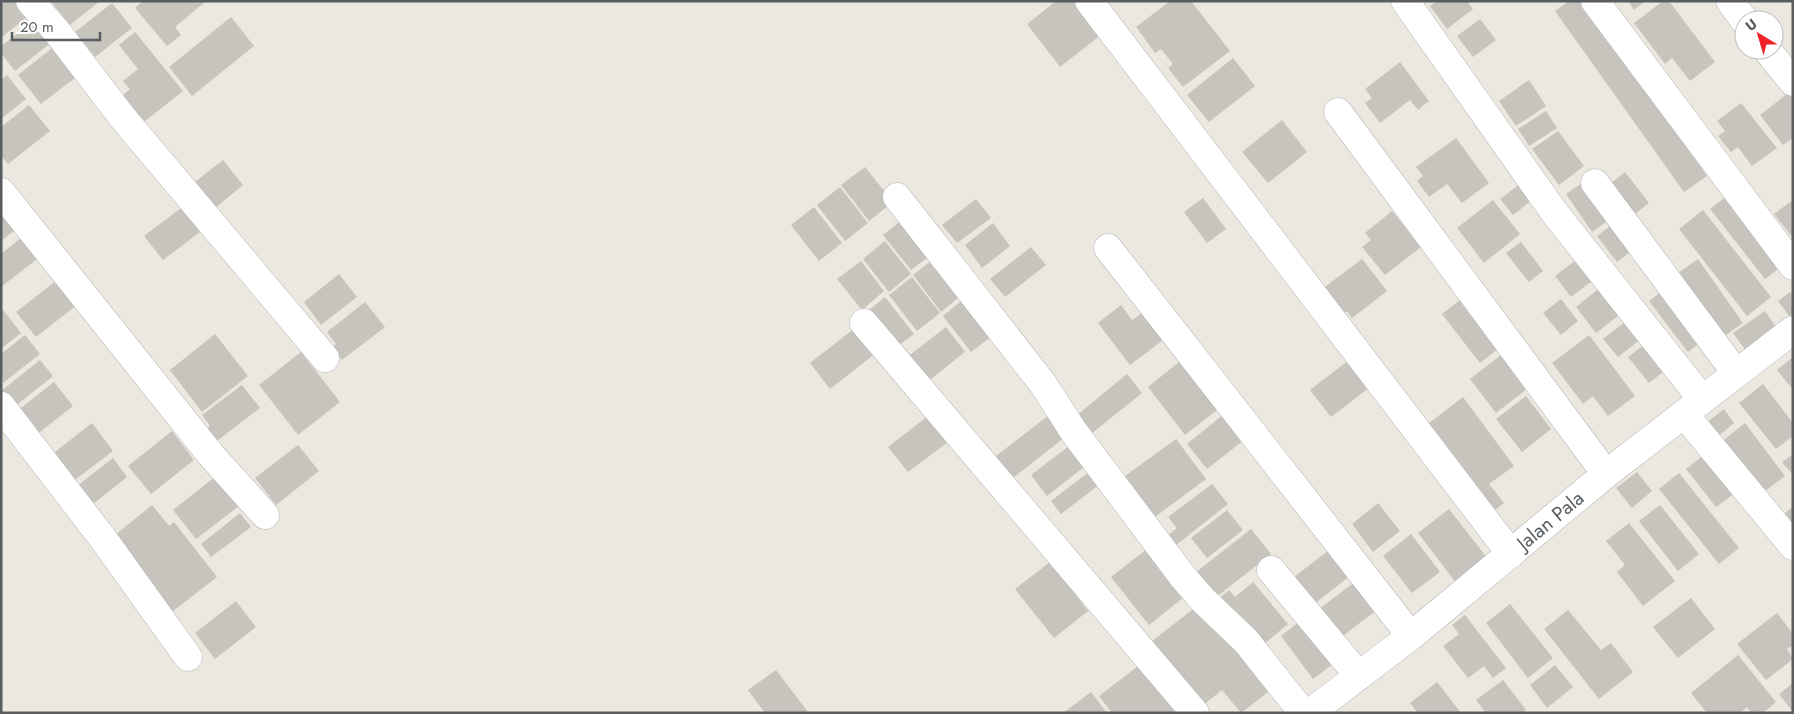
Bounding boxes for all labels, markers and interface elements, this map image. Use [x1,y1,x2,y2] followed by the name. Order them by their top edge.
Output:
[12,10,100,42] scale bar
[1734,10,1784,60] north arrow
[1741,14,1761,36] text: U
[20,16,54,38] text: 20 m
[1508,484,1590,559] street label: Jalan Pala

